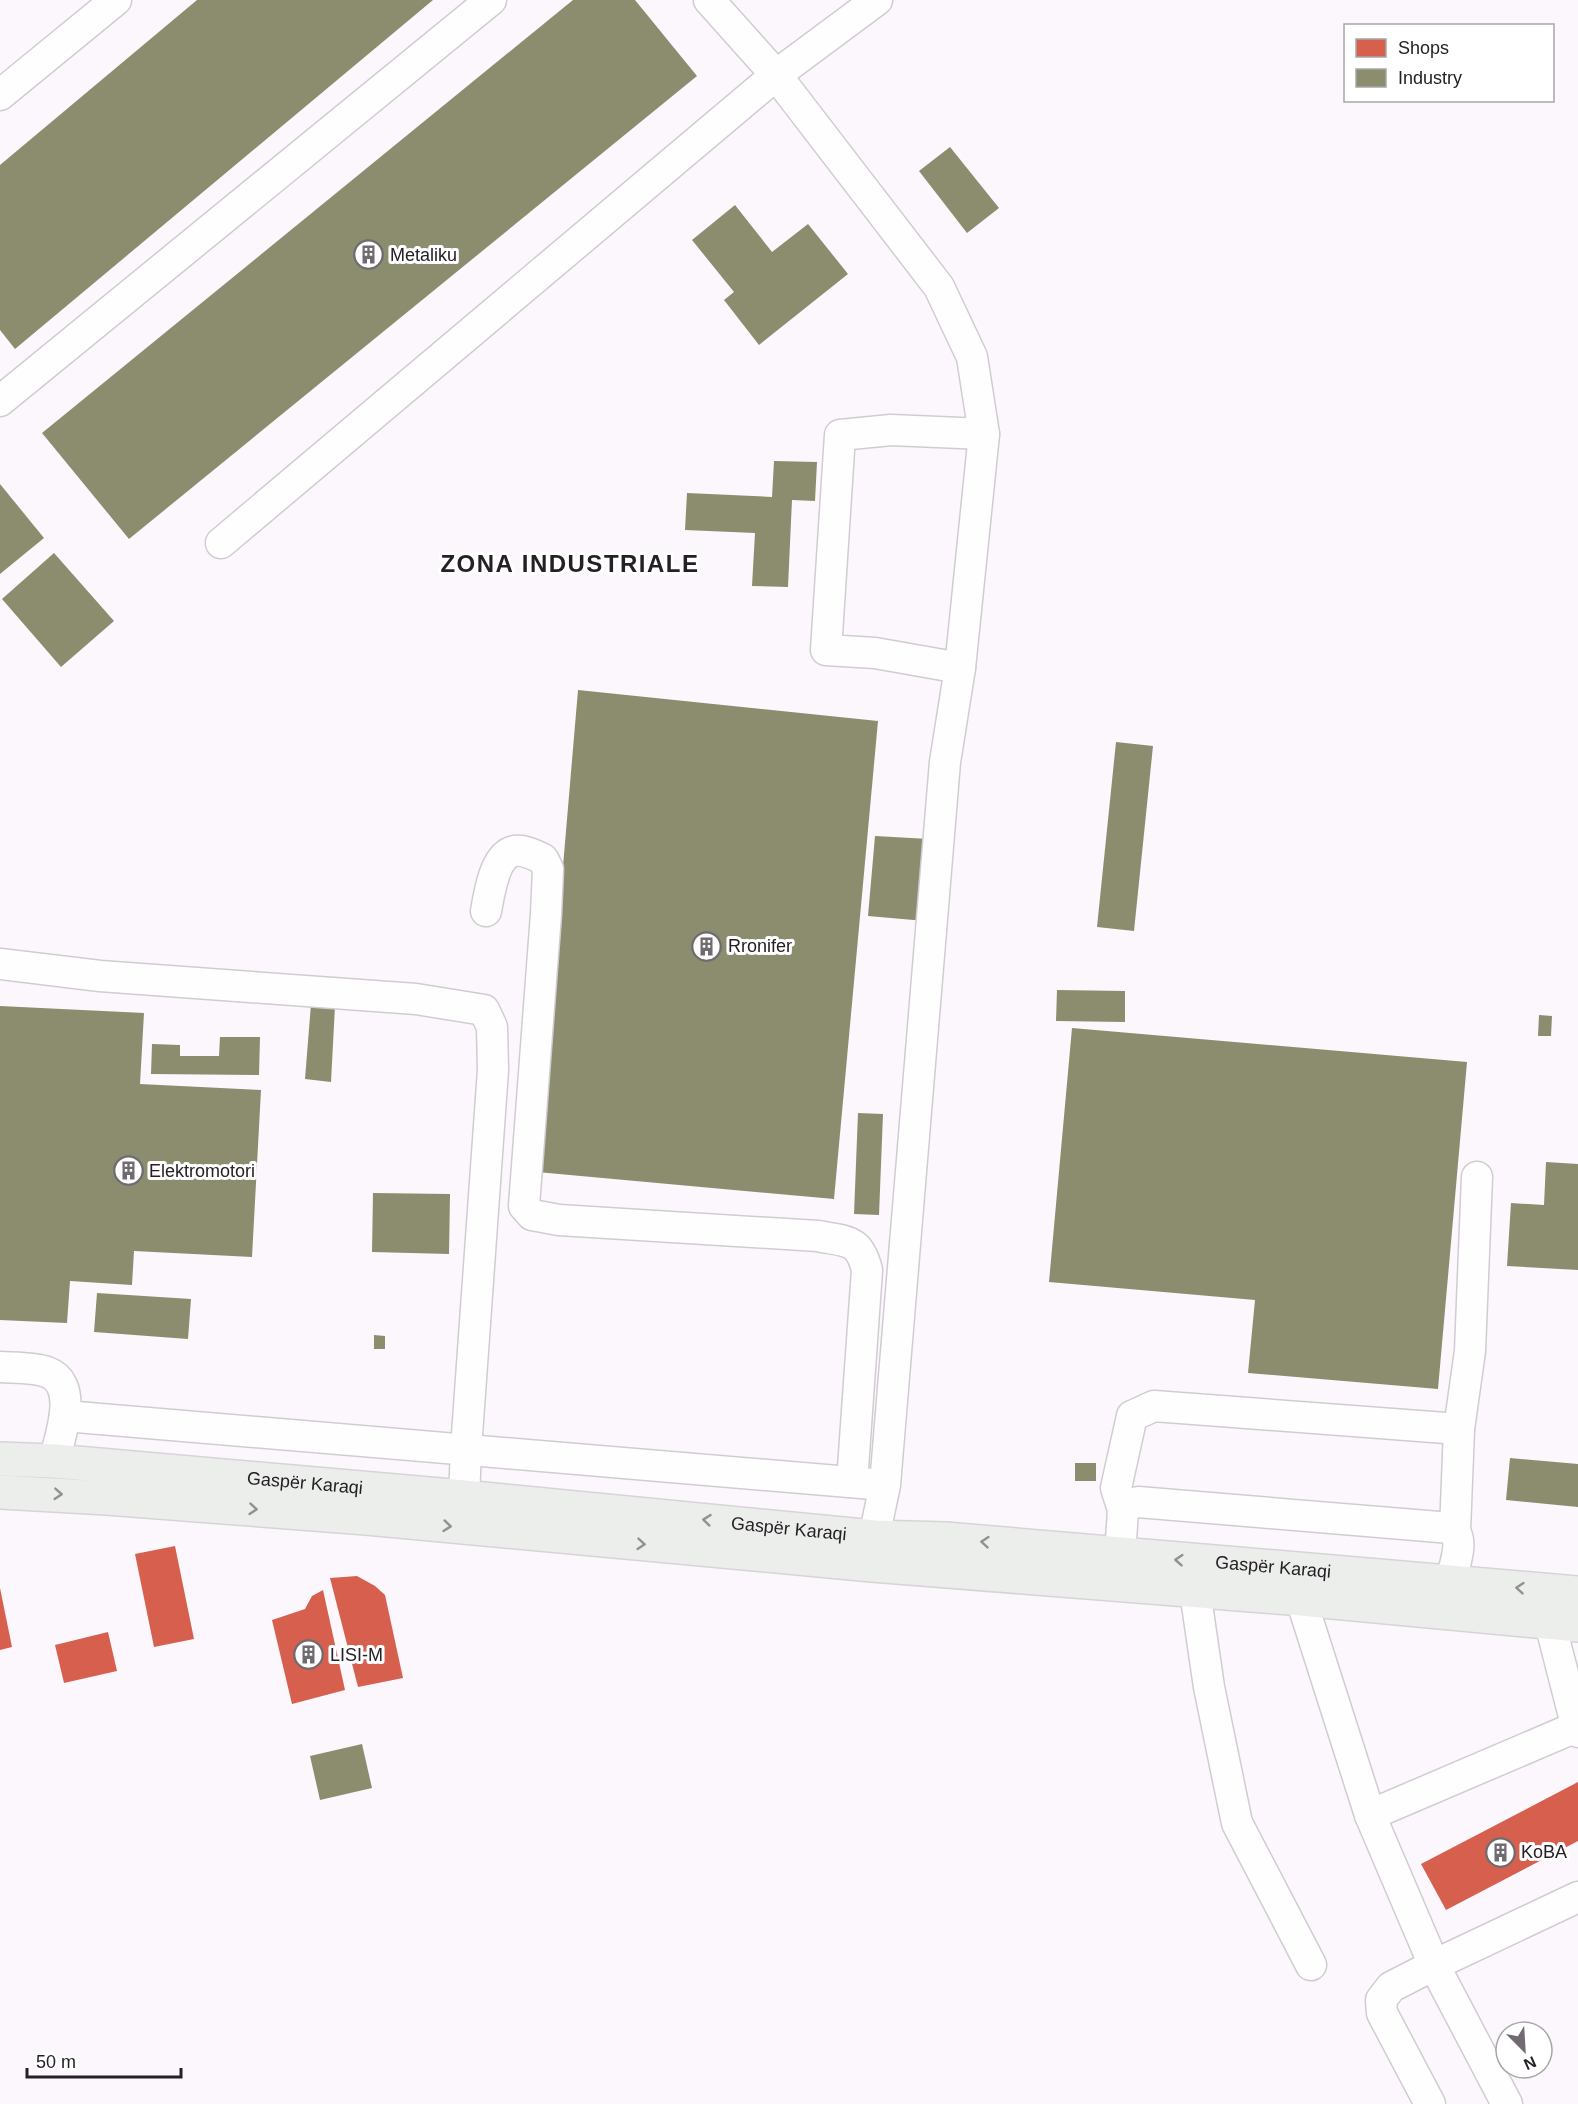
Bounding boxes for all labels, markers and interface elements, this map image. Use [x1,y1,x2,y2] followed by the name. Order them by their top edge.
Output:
[1344,24,1554,102] legend
[1398,38,1449,58] text: Shops
[1398,68,1462,88] text: Industry
[353,239,385,271] building icon: Metaliku
[390,245,457,265] place label: Metaliku
[440,550,700,577] district label: ZONA INDUSTRIALE
[691,930,723,962] building icon: Rronifer
[728,936,792,956] place label: Rronifer
[112,1155,144,1187] building icon: Elektromotori
[149,1161,255,1181] place label: Elektromotori
[246,1468,364,1498] street label: Gaspër Karaqi
[54,1488,63,1501] one-way arrow
[248,1502,257,1515] one-way arrow
[730,1513,848,1544] street label: Gaspër Karaqi
[702,1514,711,1527] one-way arrow
[443,1519,452,1532] one-way arrow
[980,1536,989,1549] one-way arrow
[637,1537,646,1550] one-way arrow
[1215,1552,1332,1582] street label: Gaspër Karaqi
[1174,1553,1183,1566] one-way arrow
[1515,1582,1524,1595] one-way arrow
[293,1639,325,1671] building icon: LISI-M
[330,1645,383,1665] place label: LISI-M
[1484,1836,1516,1868] building icon: KoBA
[1521,1842,1567,1862] place label: KoBA
[1494,2020,1554,2080] north arrow
[27,2041,182,2079] scale bar
[36,2052,76,2072] text: 50 m
[1521,2053,1539,2073] text: N

